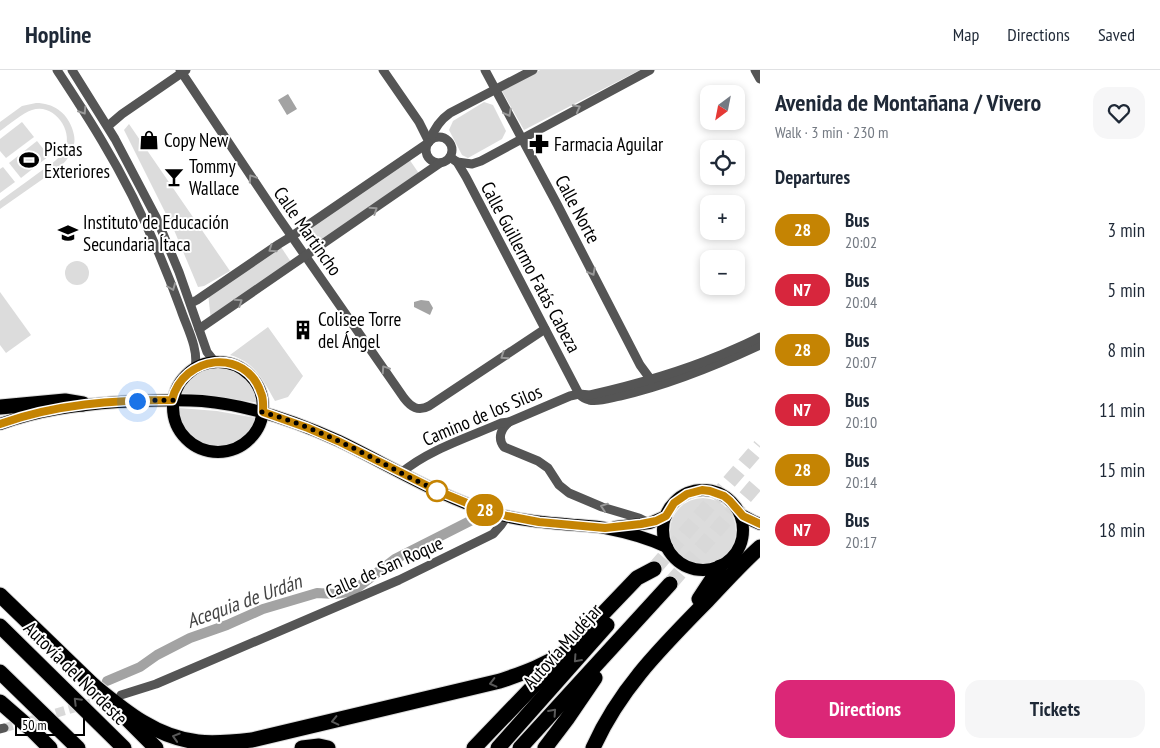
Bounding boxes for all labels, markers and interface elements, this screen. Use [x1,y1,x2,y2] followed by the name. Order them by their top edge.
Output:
[25,19,91,50] text: Hopline
[953,23,979,46] text: Map
[1007,23,1070,46] text: Directions
[1098,23,1135,46] text: Saved
[700,85,745,130] north arrow
[700,85,745,295] map controls
[775,87,1041,118] text: Avenida de Montañana / Vivero
[1093,87,1145,139] button: heart
[572,105,581,115] one-way arrow
[77,106,87,115] one-way arrow
[502,108,512,117] one-way arrow
[775,122,888,142] text: Walk · 3 min · 230 m
[164,128,229,152] place label: Copy New
[138,129,160,151] shop icon: Copy New
[554,132,664,156] place label: Farmacia Aguilar
[528,133,550,155] pharmacy icon: Farmacia Aguilar
[44,137,110,183] place label: Pistas Exteriores
[700,140,745,185] button: locate
[18,149,40,171] sports icon: Pistas Exteriores
[189,154,240,200] place label: Tommy Wallace
[775,165,850,189] text: Departures
[163,166,185,188] bar icon: Tommy Wallace
[550,171,606,247] street label: Calle Norte
[249,174,258,184] one-way arrow
[476,177,586,357] street label: Calle Guillermo Fatás Cabeza
[269,182,347,280] street label: Calle Martincho
[700,195,745,240] button: +
[368,207,377,216] one-way arrow
[845,208,869,232] text: Bus
[83,210,229,256] place label: Instituto de Educación Secundaria Ítaca
[794,218,811,241] text: 28
[1108,218,1145,242] text: 3 min
[57,222,79,244] school or university icon: Instituto de Educación Secundaria Ítaca
[845,232,877,252] text: 20:02
[268,243,277,252] one-way arrow
[700,250,745,295] button: −
[586,267,596,276] one-way arrow
[845,268,869,292] text: Bus
[793,278,812,301] text: N7
[1108,278,1145,302] text: 5 min
[166,282,177,291] one-way arrow
[845,292,877,312] text: 20:04
[234,299,243,308] one-way arrow
[318,307,402,353] place label: Colisee Torre del Ángel
[292,319,314,341] building icon: Colisee Torre del Ángel
[845,328,869,352] text: Bus
[794,338,811,361] text: 28
[1108,338,1145,362] text: 8 min
[500,350,510,359] one-way arrow
[845,352,877,372] text: 20:07
[381,366,391,375] one-way arrow
[419,379,545,451] street label: Camino de los Silos
[845,388,869,412] text: Bus
[125,389,150,414] your location
[793,398,812,421] text: N7
[1099,398,1145,422] text: 11 min
[845,412,877,432] text: 20:10
[845,448,869,472] text: Bus
[794,458,811,481] text: 28
[1099,458,1145,482] text: 15 min
[845,472,877,492] text: 20:14
[426,480,448,502] unlabelled marker
[462,494,508,526] line badge: 28
[476,498,494,521] text: 28
[600,503,608,513] one-way arrow
[845,508,869,532] text: Bus
[793,518,812,541] text: N7
[1099,518,1145,542] text: 18 min
[322,530,447,604] street label: Calle de San Roque
[845,532,877,552] text: 20:17
[183,568,306,634] water label: Acequia de Urdán
[517,598,607,694] street label: Autovía Mudéjar
[19,616,133,730] street label: Autovía del Nordeste
[574,653,583,662] one-way arrow
[489,677,498,687] one-way arrow
[775,680,955,738] button: Directions
[965,680,1145,738] button: Tickets
[74,698,83,707] one-way arrow
[547,709,556,718] one-way arrow
[15,713,85,736] scale bar
[331,715,339,725] one-way arrow
[22,716,47,734] text: 50 m
[172,732,180,742] one-way arrow

